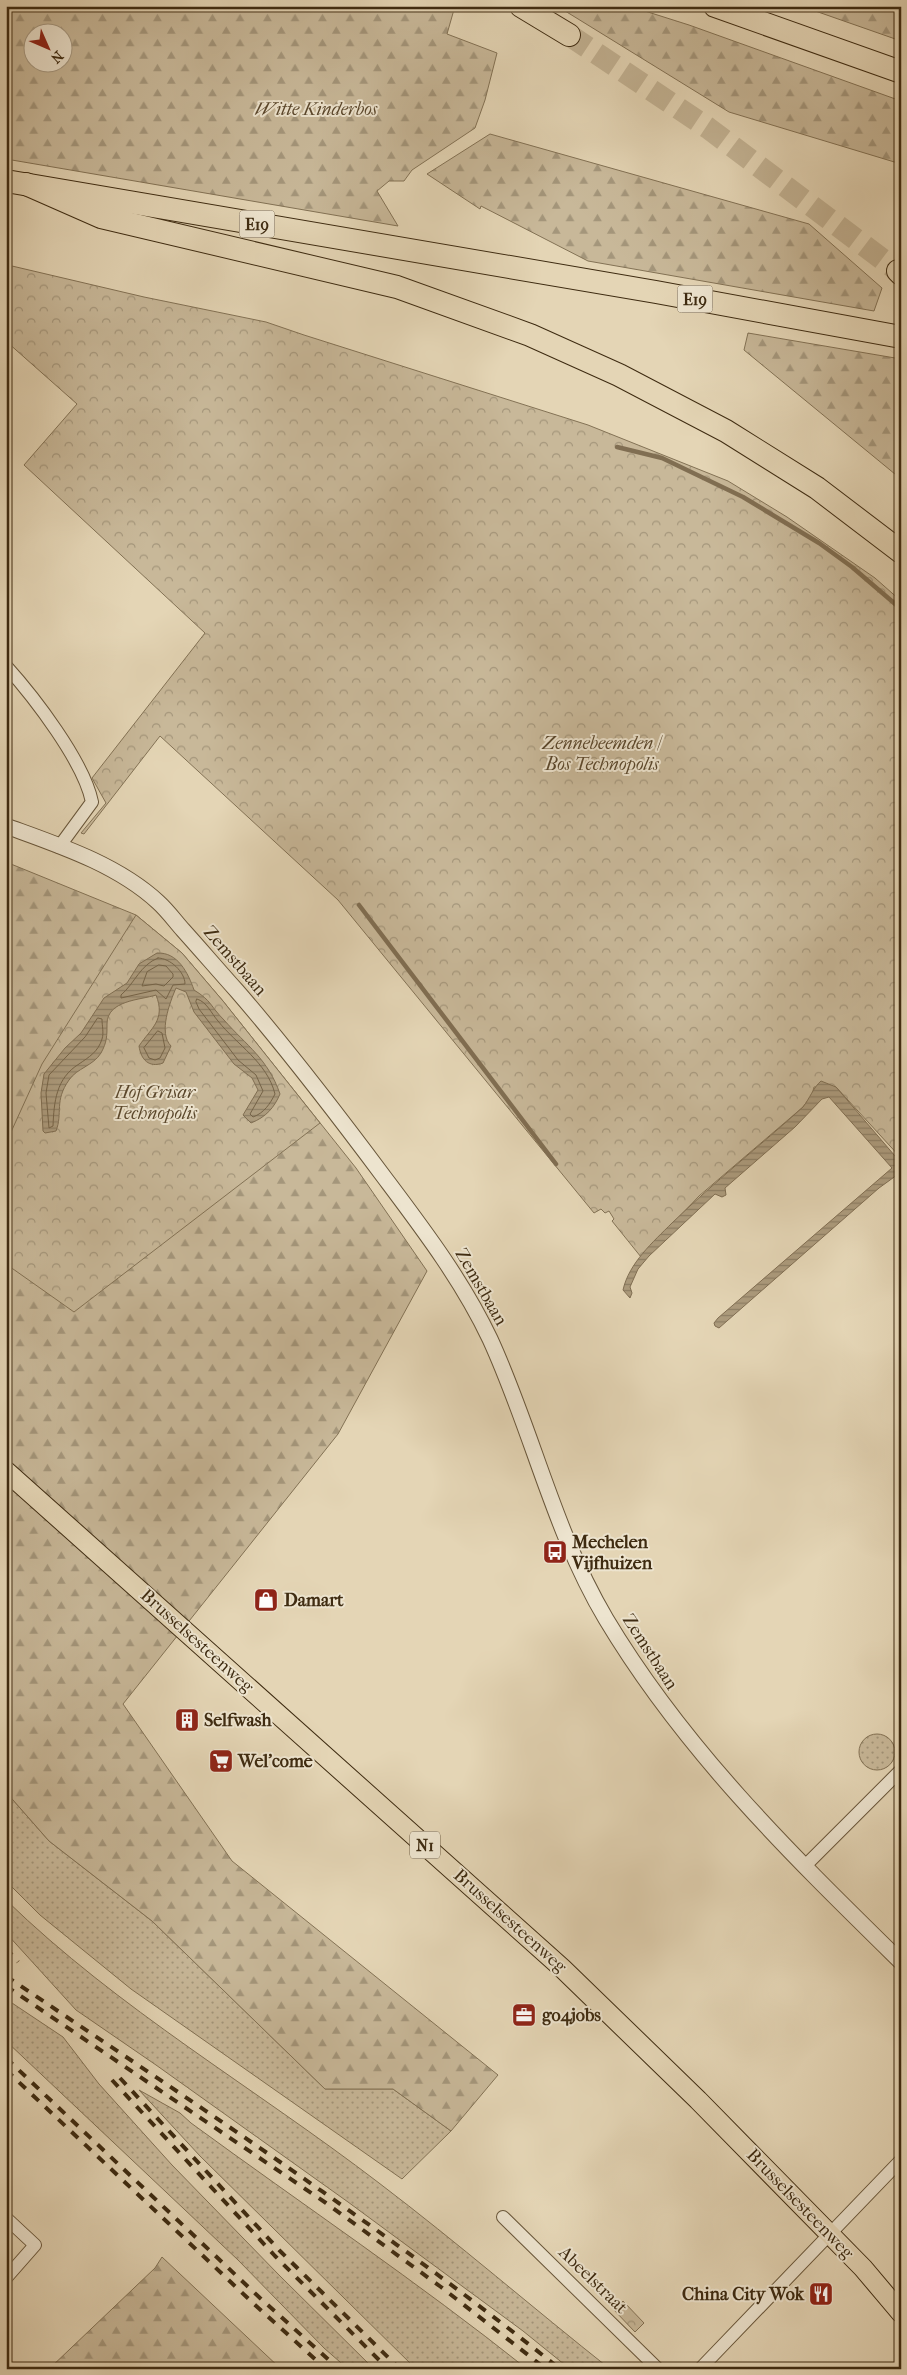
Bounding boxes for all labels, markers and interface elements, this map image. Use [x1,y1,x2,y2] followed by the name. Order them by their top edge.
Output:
[22,22,72,72] north arrow
[47,47,67,67] text: N
[255,99,378,120] park label: Witte Kinderbos
[240,210,274,238] road number: E19
[678,286,712,312] road number: E19
[542,733,663,775] park label: Zennebeemden / Bos Technopolis
[199,922,271,1001] street label: Zemstbaan
[113,1082,198,1124] park label: Hof Grisar Technopolis
[450,1245,512,1330] street label: Zemstbaan
[571,1532,653,1574] place label: Mechelen Vijfhuizen
[542,1539,568,1565] bus stop icon: Mechelen Vijfhuizen
[136,1585,258,1697] street label: Brusselsesteenweg
[253,1587,279,1613] shop icon: Damart
[284,1590,344,1611] place label: Damart
[618,1610,682,1694] street label: Zemstbaan
[174,1707,200,1733] building icon: Selfwash
[204,1710,272,1731] place label: Selfwash
[208,1748,234,1774] supermarket icon: Wel'come
[237,1751,313,1772] place label: Wel'come
[410,1832,440,1858] road number: N1
[449,1865,571,1977] street label: Brusselsesteenweg
[511,2002,537,2028] office icon: go4jobs
[542,2005,601,2026] place label: go4jobs
[742,2145,858,2264] street label: Brusselsesteenweg
[553,2241,632,2318] street label: Abeelstraat
[808,2281,834,2307] restaurant icon: China City Wok
[682,2284,805,2305] place label: China City Wok

